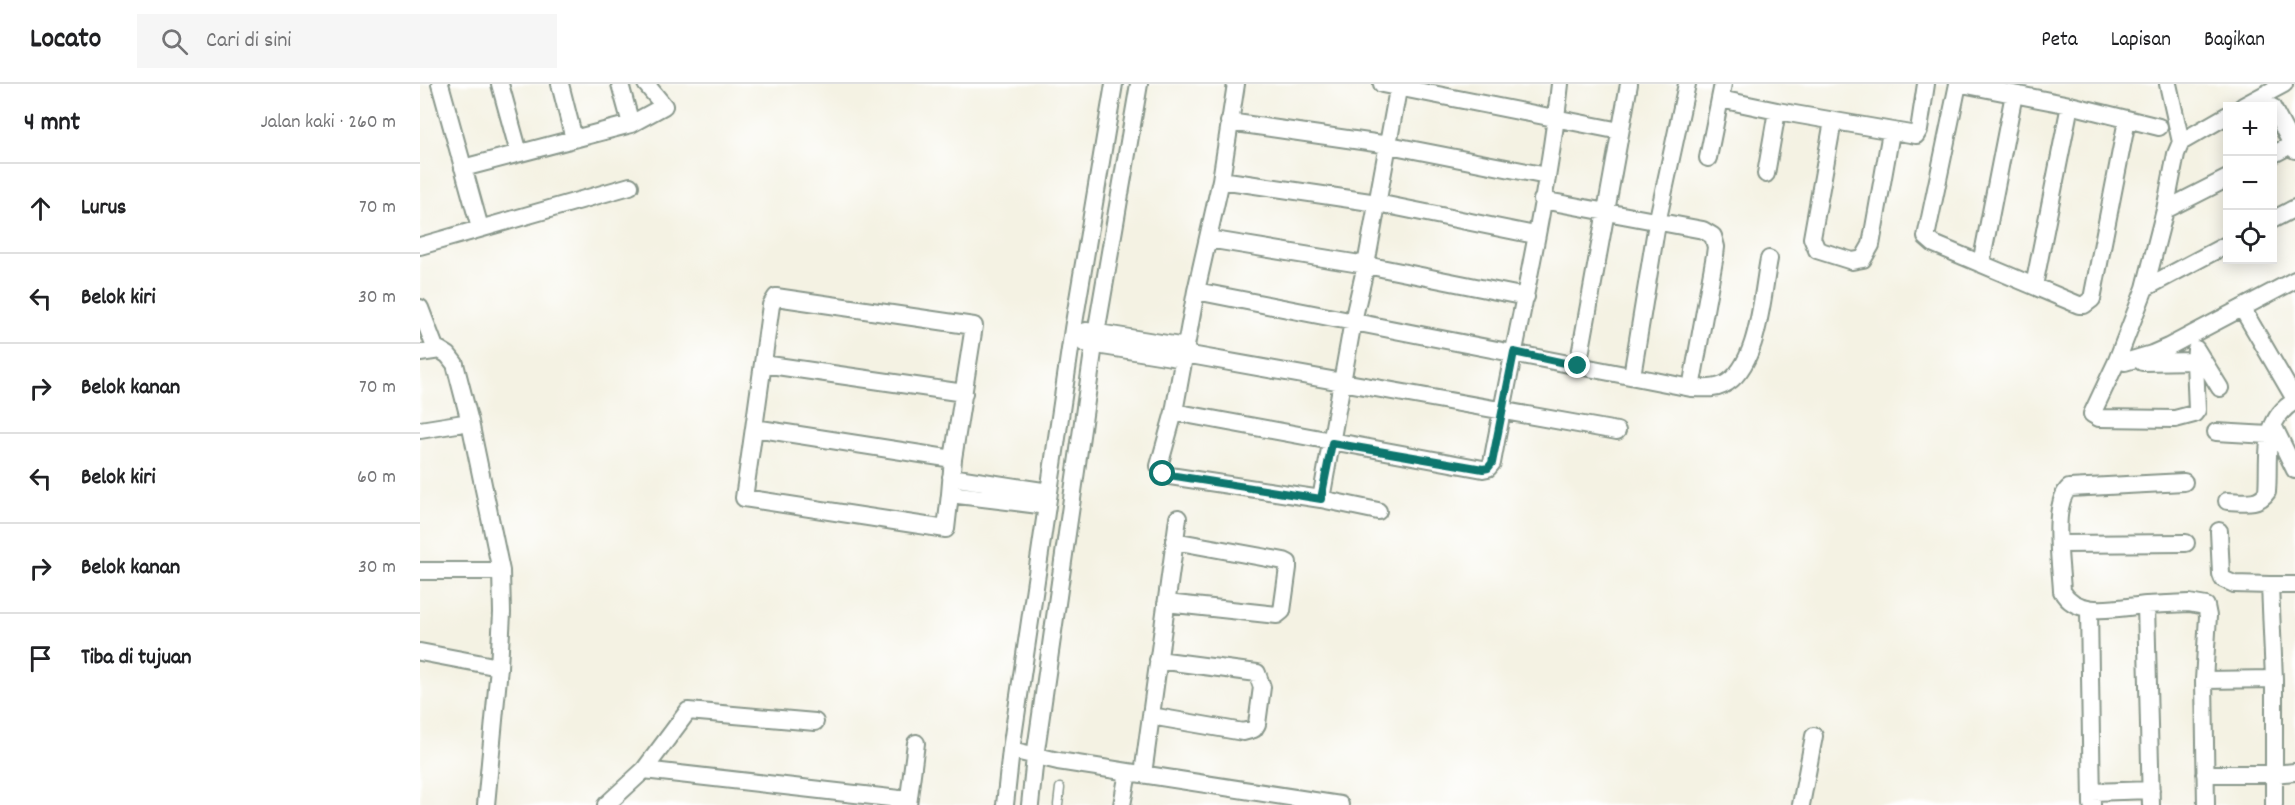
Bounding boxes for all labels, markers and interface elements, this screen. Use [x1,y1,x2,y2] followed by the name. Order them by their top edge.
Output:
[137,14,557,68] search box
[30,21,101,61] text: Locato
[158,25,191,58] icon: search
[206,26,291,57] text: Cari di sini
[2041,26,2078,56] text: Peta
[2111,26,2171,56] text: Lapisan
[2204,26,2265,56] text: Bagikan
[2223,102,2277,264] map controls
[2223,102,2277,156] button: +
[24,105,80,142] text: 4 mnt
[260,109,396,137] text: Jalan kaki · 260 m
[2223,156,2277,210] button: −
[24,192,57,225] icon: ahead
[81,193,126,224] text: Lurus
[359,194,396,222] text: 70 m
[2223,210,2277,264] button: locate
[24,282,57,315] icon: left
[81,283,155,314] text: Belok kiri
[358,284,396,312] text: 30 m
[1564,352,1590,378] route end
[24,372,57,405] icon: right
[81,373,180,404] text: Belok kanan
[359,374,396,402] text: 70 m
[1149,460,1175,486] route start
[24,462,57,495] icon: left
[81,463,155,494] text: Belok kiri
[357,464,396,492] text: 60 m
[24,552,57,585] icon: right
[81,553,180,584] text: Belok kanan
[358,554,396,582] text: 30 m
[24,642,57,675] icon: arrive
[81,643,191,674] text: Tiba di tujuan

